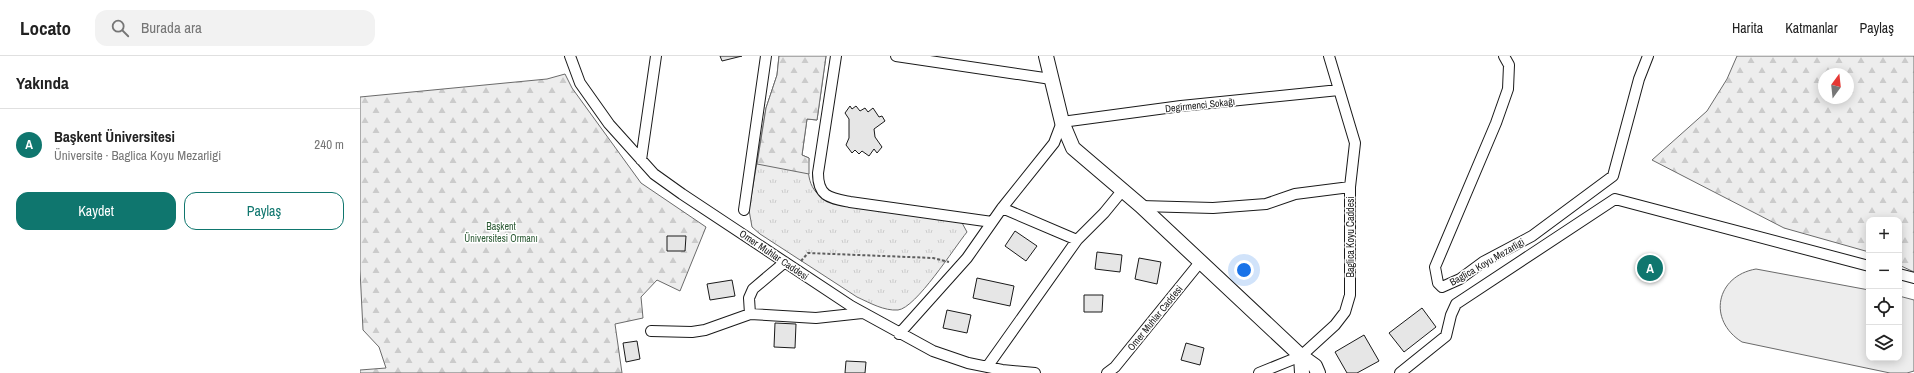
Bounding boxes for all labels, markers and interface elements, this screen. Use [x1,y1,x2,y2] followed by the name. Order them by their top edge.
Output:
[95,10,375,46] search box
[20,15,71,41] text: Locato
[109,17,131,39] icon: search
[141,17,202,38] text: Burada ara
[1732,19,1763,37] text: Harita
[1785,19,1838,37] text: Katmanlar
[1860,19,1894,37] text: Paylaş
[1818,68,1854,104] north arrow
[16,71,69,94] text: Yakında
[1164,95,1236,115] street label: Degirmenci Sokağı
[54,126,175,147] text: Başkent Üniversitesi
[25,136,33,153] text: A
[314,136,344,153] text: 240 m
[54,147,221,164] text: Üniversite · Baglica Koyu Mezarligi
[16,192,176,230] button: Kaydet
[184,192,344,230] button: Paylaş
[1344,196,1357,278] street label: Baglica Koyu Caddesi
[1866,217,1902,361] map controls
[1866,217,1902,253] button: +
[464,220,538,245] park label: Başkent Üniversitesi Ormanı
[737,227,811,283] street label: Omer Muhlar Caddesi
[1447,235,1527,289] street label: Baglica Koyu Mezarligi
[1637,253,1663,283] pin: A
[1866,253,1902,289] button: −
[1234,260,1254,280] your location
[1125,283,1185,353] street label: Omer Muhlar Caddesi
[1866,289,1902,325] button: locate
[1866,325,1902,361] button: layers

